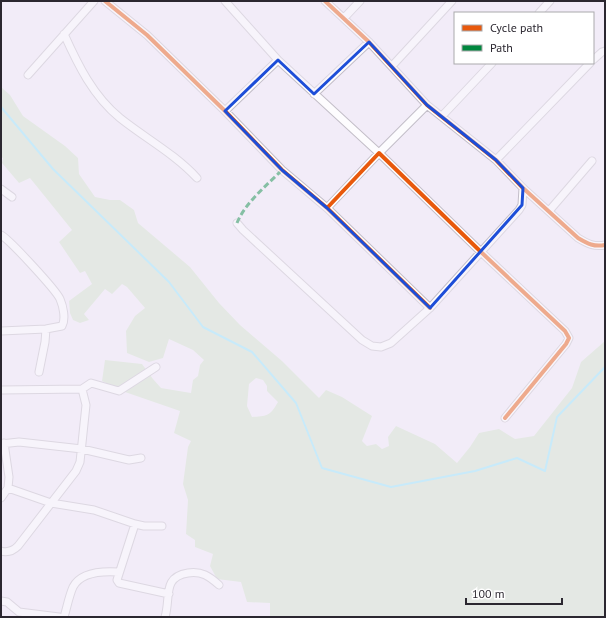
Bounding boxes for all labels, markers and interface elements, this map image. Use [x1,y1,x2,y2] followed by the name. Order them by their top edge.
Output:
[454,12,594,64] legend
[490,20,543,35] text: Cycle path
[490,40,513,55] text: Path
[466,580,562,606] scale bar
[472,586,505,601] text: 100 m

